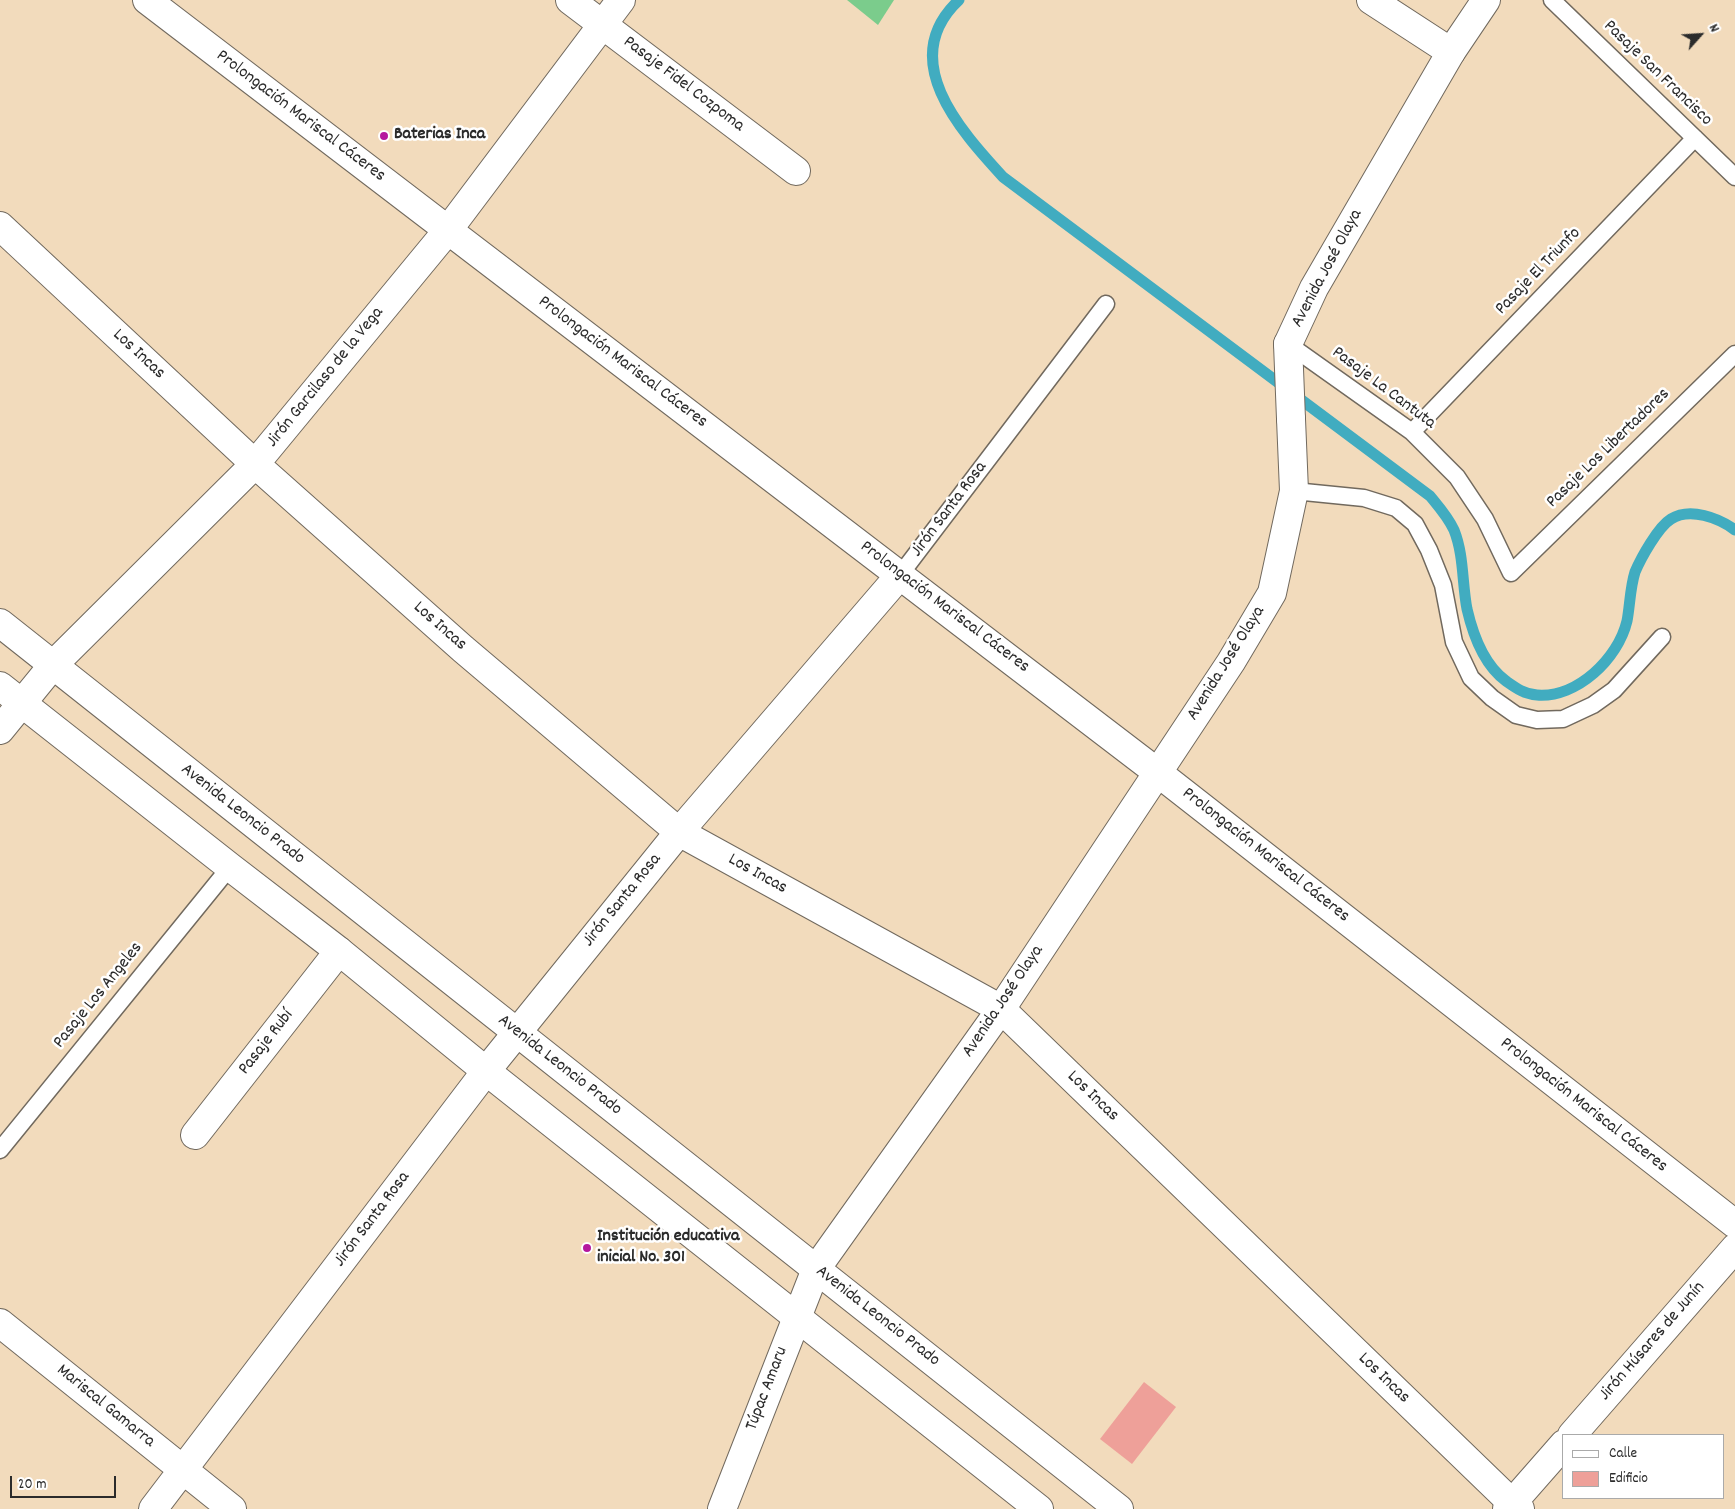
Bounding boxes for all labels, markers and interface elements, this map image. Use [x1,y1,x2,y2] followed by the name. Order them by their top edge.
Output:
[1675,10,1725,60] north arrow
[1598,17,1716,131] street label: Pasaje San Francisco
[1703,21,1724,36] text: N
[618,32,748,138] street label: Pasaje Fidel Cozpoma
[211,46,389,188] street label: Prolongación Mariscal Cáceres
[394,125,485,147] place label: Baterias Inca
[378,130,390,142] marker: Baterias Inca
[1288,206,1368,332] street label: Avenida José Olaya
[1492,224,1586,320] street label: Pasaje El Triunfo
[533,292,711,434] street label: Prolongación Mariscal Cáceres
[263,303,389,453] street label: Jirón Garcilaso de la Vega
[107,325,169,385] street label: Los Incas
[1327,343,1439,435] street label: Pasaje La Cantuta
[1543,385,1675,513] street label: Pasaje Los Libertadores
[907,458,993,562] street label: Jirón Santa Rosa
[855,537,1033,679] street label: Prolongación Mariscal Cáceres
[408,598,470,656] street label: Los Incas
[1183,603,1271,725] street label: Avenida José Olaya
[176,760,308,870] street label: Avenida Leoncio Prado
[1177,784,1353,928] street label: Prolongación Mariscal Cáceres
[579,850,667,952] street label: Jirón Santa Rosa
[724,850,790,900] street label: Los Incas
[50,939,148,1053] street label: Pasaje Los Angeles
[959,942,1049,1062] street label: Avenida José Olaya
[235,1006,299,1080] street label: Pasaje Rubí
[493,1011,625,1121] street label: Avenida Leoncio Prado
[1495,1034,1671,1178] street label: Prolongación Mariscal Cáceres
[1061,1067,1123,1127] street label: Los Incas
[330,1168,416,1272] street label: Jirón Santa Rosa
[597,1227,739,1270] place label: Institución educativa inicial No. 301
[581,1242,593,1254] marker: Institución educativa inicial No. 301
[811,1262,943,1372] street label: Avenida Leoncio Prado
[1595,1278,1711,1406] street label: Jirón Húsares de Junín
[742,1344,794,1434] street label: Túpac Amaru
[1352,1349,1414,1409] street label: Los Incas
[51,1361,159,1453] street label: Mariscal Gamarra
[1562,1434,1725,1499] legend
[1609,1443,1637,1465] text: Calle
[12,1466,119,1498] scale bar
[1609,1468,1648,1490] text: Edificio
[18,1474,46,1496] text: 20 m

